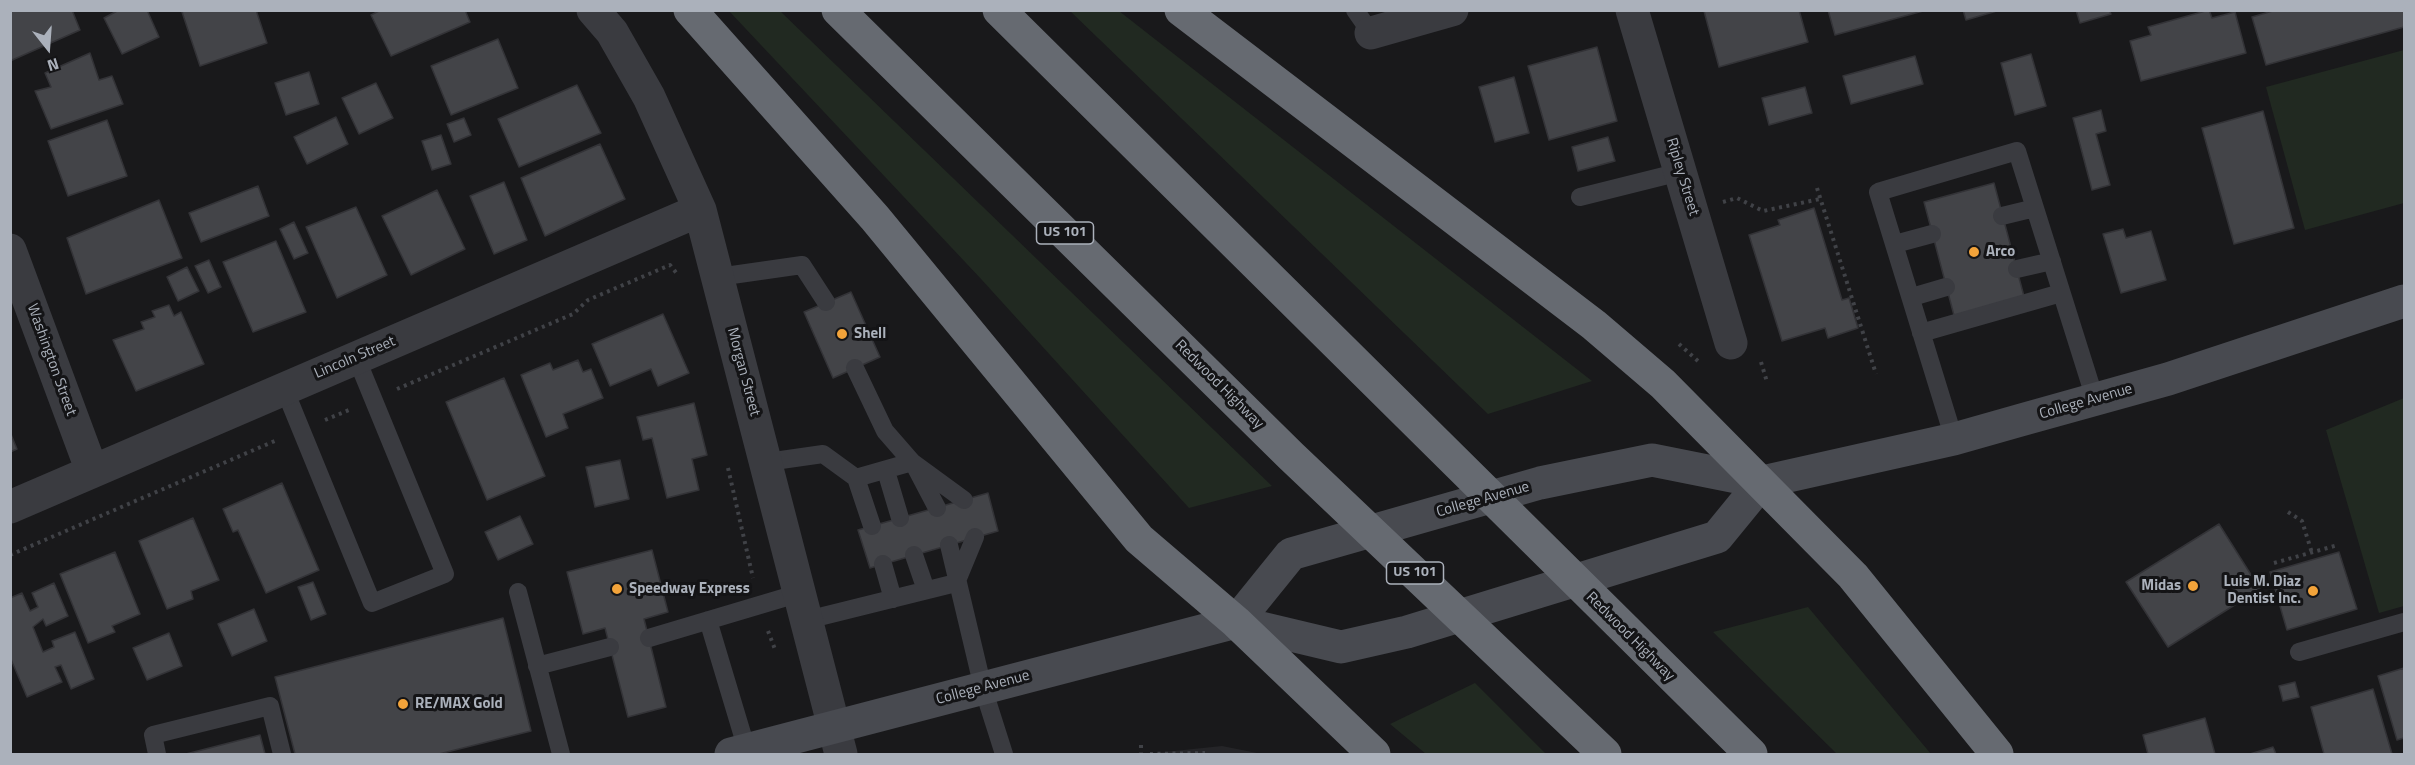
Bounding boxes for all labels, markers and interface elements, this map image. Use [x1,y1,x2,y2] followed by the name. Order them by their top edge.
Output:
[18,18,78,78] north arrow
[44,52,62,78] text: N
[1662,136,1702,218] street label: Ripley Street
[1036,222,1094,244] road number: US 101
[1986,243,2015,261] place label: Arco
[1967,245,1981,259] marker: Arco
[22,302,80,418] street label: Washington Street
[854,325,886,343] place label: Shell
[723,326,763,418] street label: Morgan Street
[835,327,849,341] marker: Shell
[312,333,398,383] street label: Lincoln Street
[1171,337,1267,433] street label: Redwood Highway
[2037,380,2135,424] street label: College Avenue
[1434,478,1532,522] street label: College Avenue
[1386,562,1444,584] road number: US 101
[2223,573,2301,608] place label: Luis M. Diaz Dentist Inc.
[2141,577,2181,595] place label: Midas
[2186,579,2200,593] marker: Midas
[629,580,750,598] place label: Speedway Express
[610,582,624,596] marker: Speedway Express
[2306,584,2320,598] marker: Luis M. Diaz Dentist Inc.
[1582,589,1678,685] street label: Redwood Highway
[934,667,1032,709] street label: College Avenue
[415,695,503,713] place label: RE/MAX Gold
[396,697,410,711] marker: RE/MAX Gold

